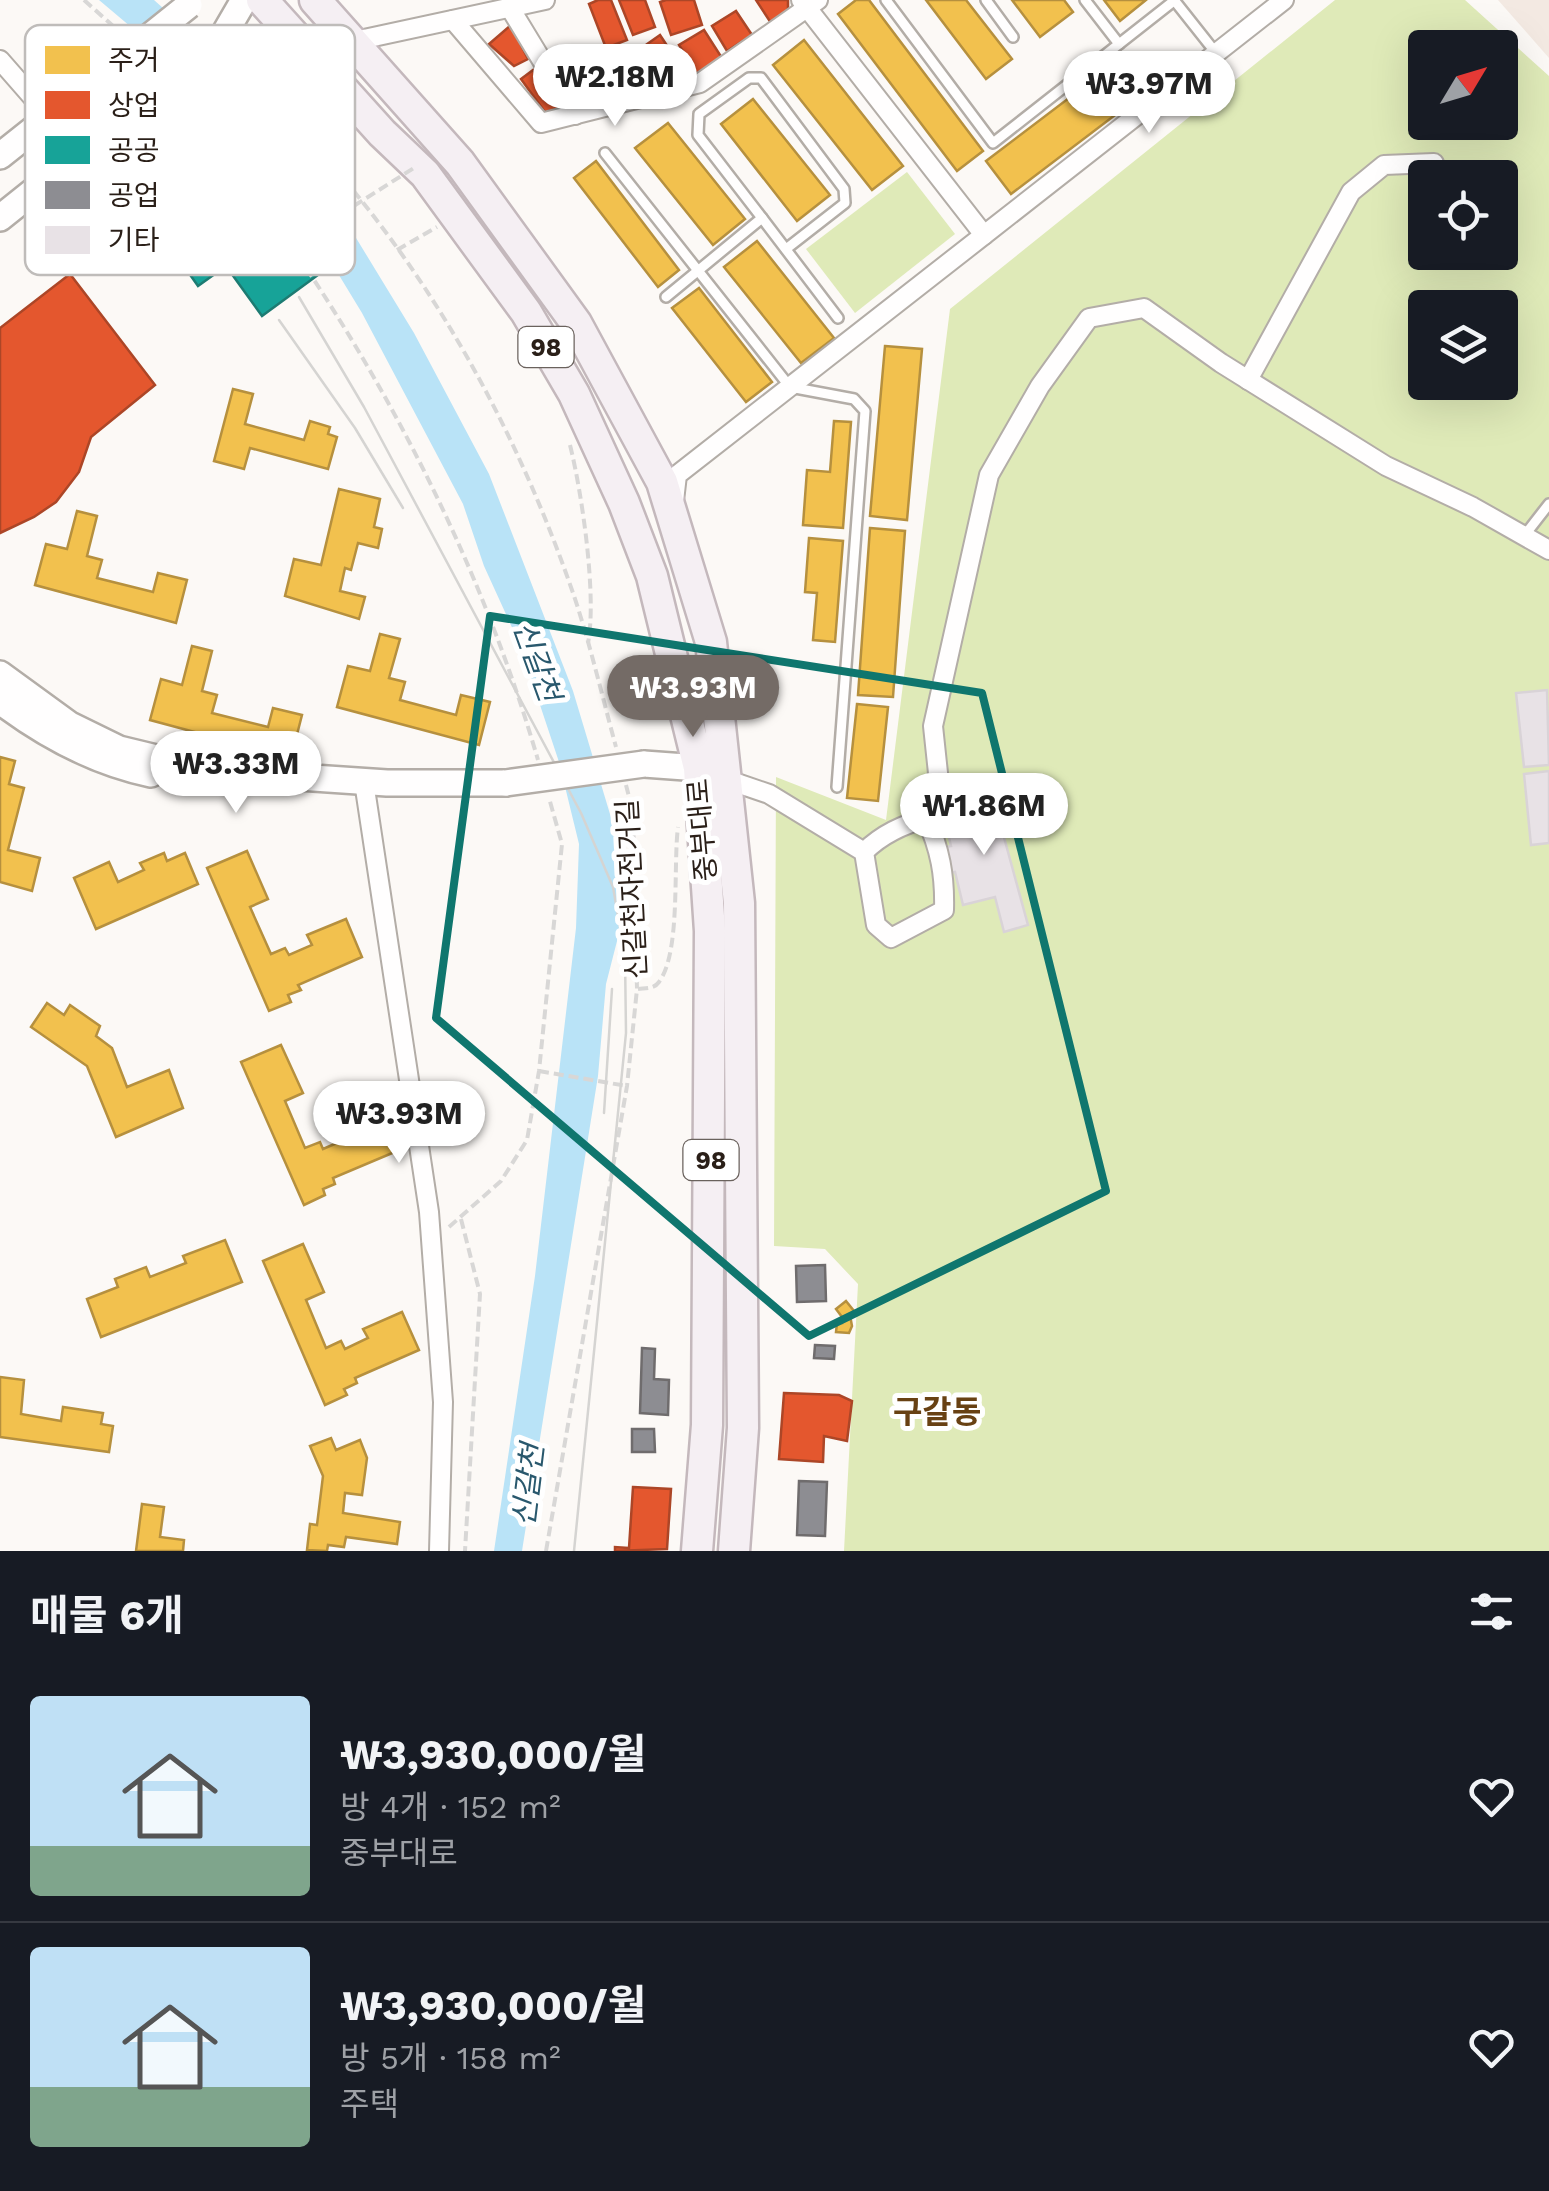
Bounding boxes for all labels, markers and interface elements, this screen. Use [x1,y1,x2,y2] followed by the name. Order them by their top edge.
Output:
[25,25,355,275] legend
[1408,30,1518,140] north arrow
[1408,30,1518,400] map controls
[108,44,160,77] text: 주거
[534,44,696,129] pin: ₩2.18M
[1068,51,1230,136] pin: ₩3.97M
[555,57,675,95] text: ₩2.18M
[1085,64,1213,102] text: ₩3.97M
[108,89,160,122] text: 상업
[108,134,160,167] text: 공공
[1408,160,1518,270] button: locate
[108,179,160,212] text: 공업
[108,224,160,257] text: 기타
[1408,290,1518,400] button: layers
[518,327,574,367] road number: 98
[506,616,569,709] water label: 신갈천
[612,655,774,740] pin: ₩3.93M
[629,668,757,706] text: ₩3.93M
[155,731,317,816] pin: ₩3.33M
[172,744,300,782] text: ₩3.33M
[903,773,1065,858] pin: ₩1.86M
[681,777,723,883] street label: 중부대로
[922,786,1046,824] text: ₩1.86M
[611,798,653,980] street label: 신갈천자전거길
[318,1081,480,1166] pin: ₩3.93M
[335,1094,463,1132] text: ₩3.93M
[684,1140,738,1180] road number: 98
[893,1393,981,1431] district label: 구갈동
[506,1438,551,1528] water label: 신갈천
[1464,1584,1519,1639] icon: filters
[30,1591,184,1640] text: 매물 6개
[340,1730,646,1779] text: ₩3,930,000/월
[110,1736,230,1856] icon: home
[1464,1769,1519,1824] icon: heart
[340,1788,561,1826] text: 방 4개 · 152 m²
[340,1834,458,1872] text: 중부대로
[340,1981,646,2030] text: ₩3,930,000/월
[110,1987,230,2107] icon: home
[1464,2020,1519,2075] icon: heart
[340,2039,561,2077] text: 방 5개 · 158 m²
[340,2085,399,2123] text: 주택

